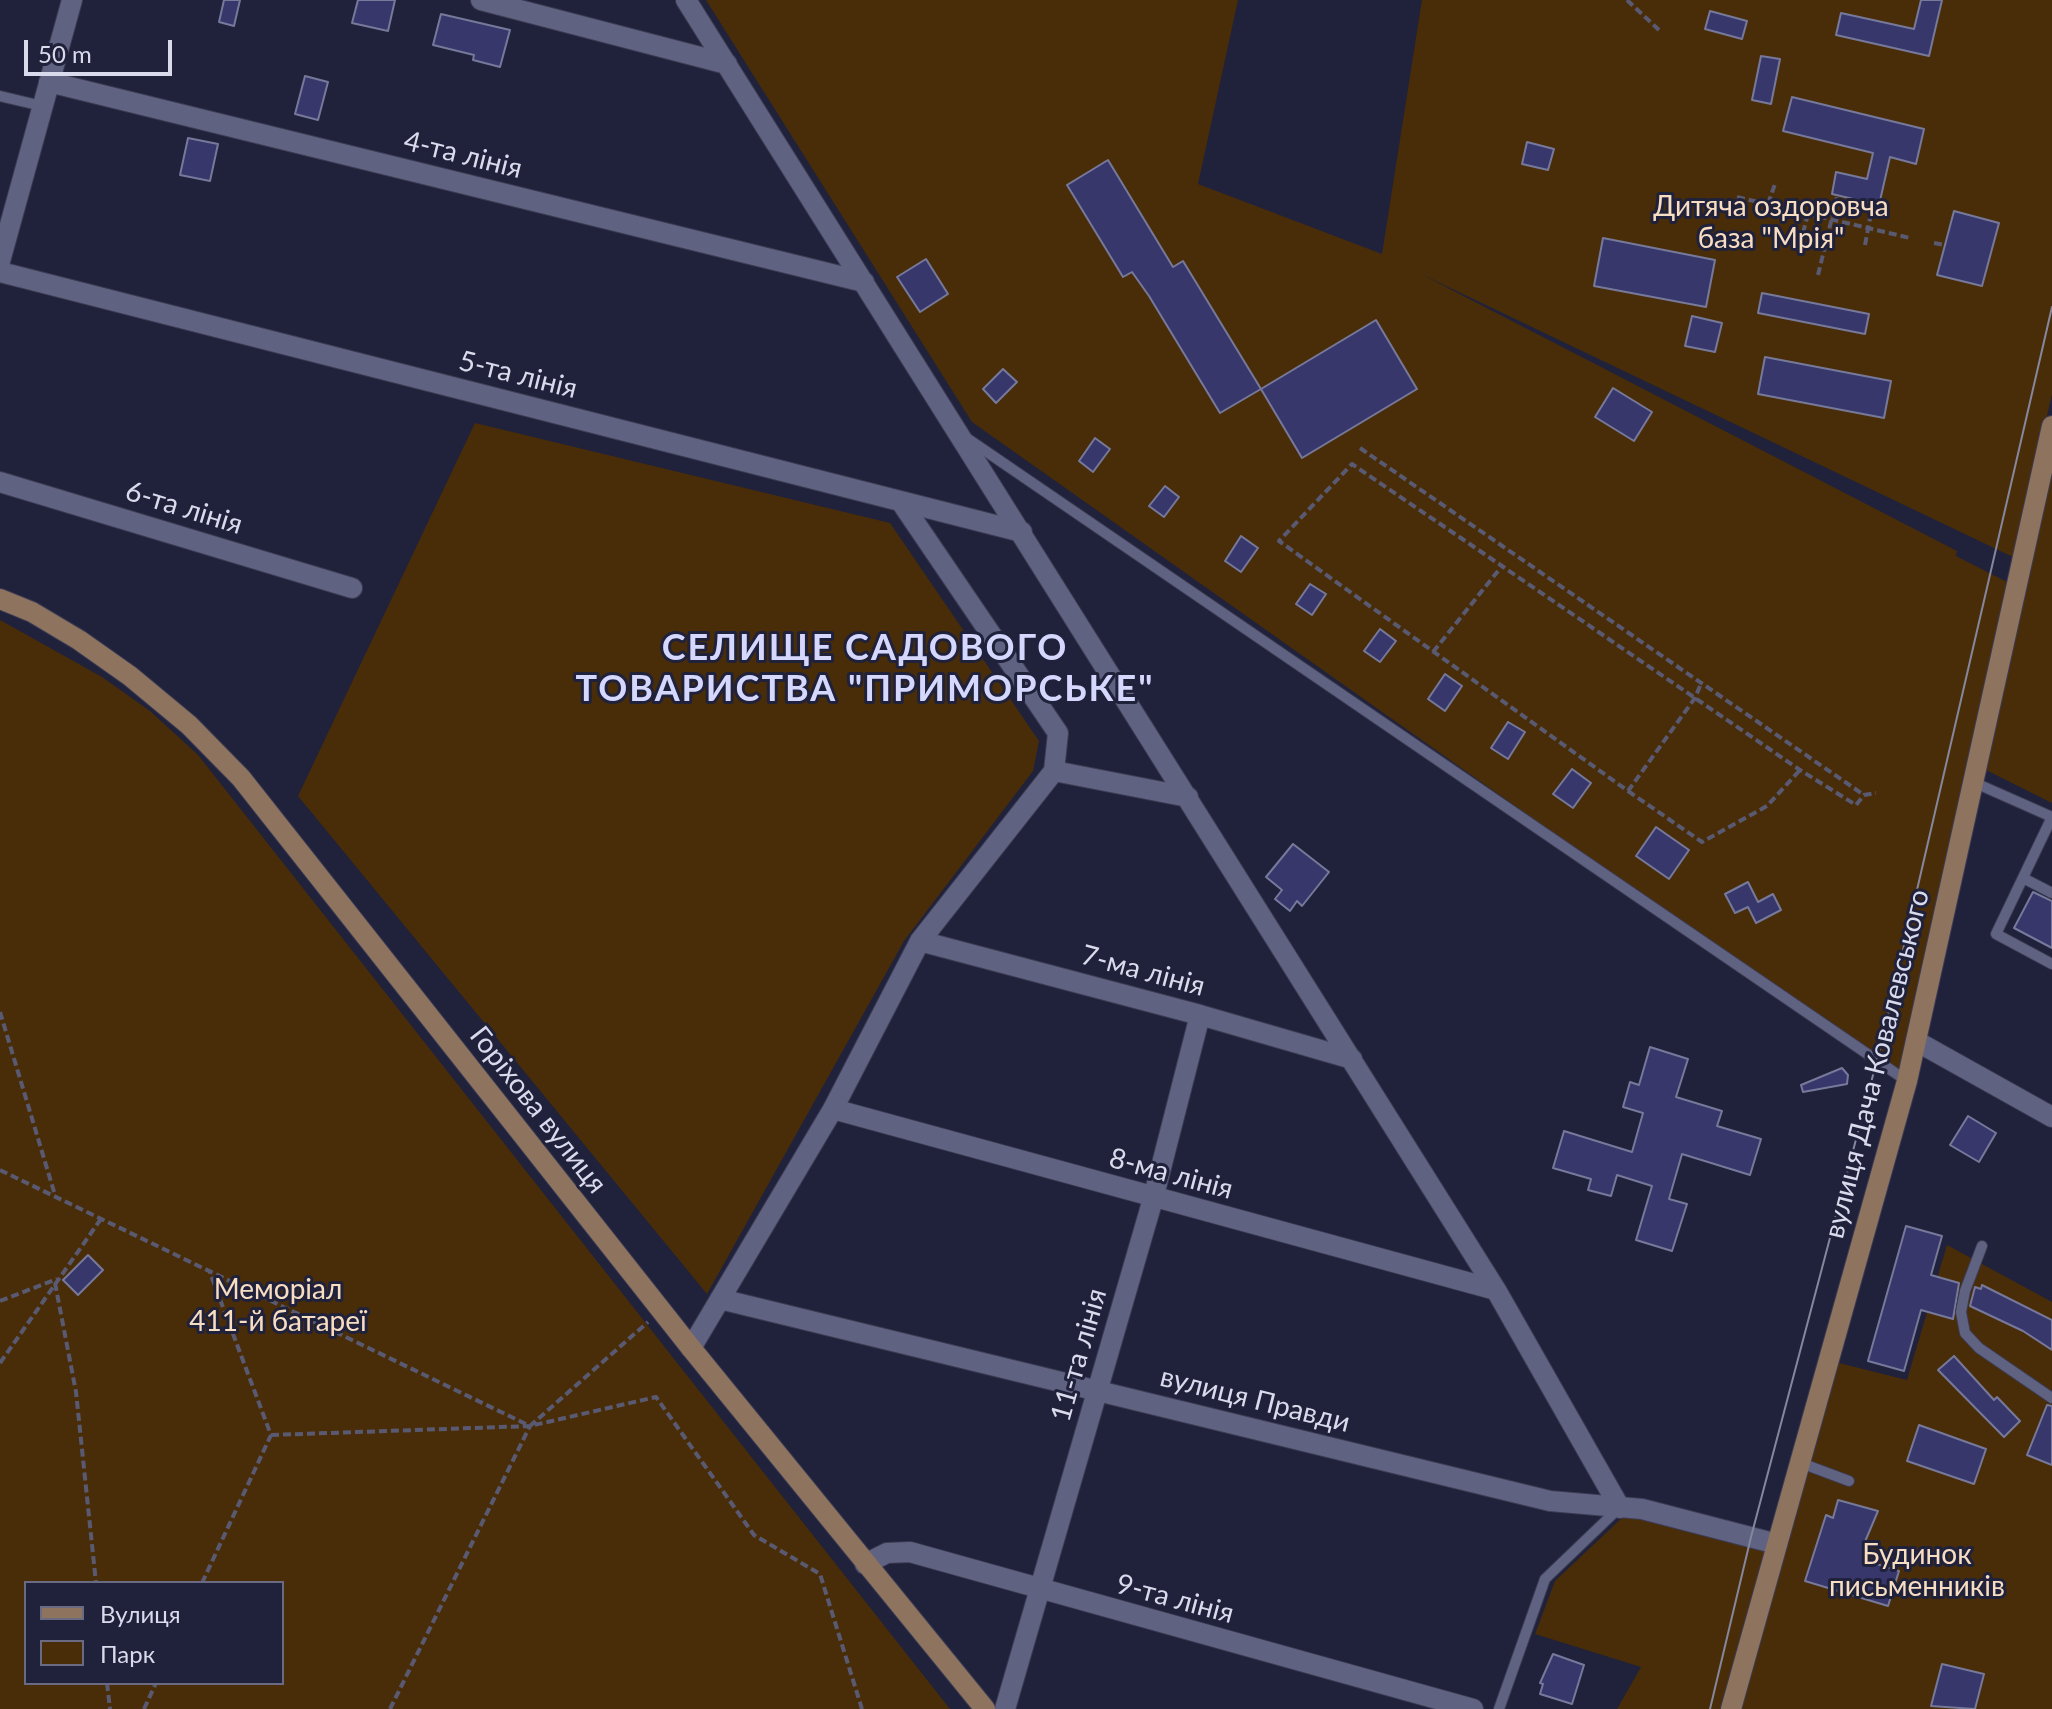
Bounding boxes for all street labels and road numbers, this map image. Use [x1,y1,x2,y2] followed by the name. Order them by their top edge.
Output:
[400,124,526,186] street label: 4-та лінія
[455,344,581,406] street label: 5-та лінія
[121,474,247,542] street label: 6-та лінія
[1817,886,1937,1242] street label: вулиця Дача Ковалевського
[1077,938,1209,1004] street label: 7-ма лінія
[462,1020,614,1200] street label: Горіхова вулиця
[1105,1141,1237,1207] street label: 8-ма лінія
[1044,1285,1114,1425] street label: 11-та лінія
[1157,1360,1353,1440] street label: вулиця Правди
[1112,1567,1238,1631] street label: 9-та лінія

